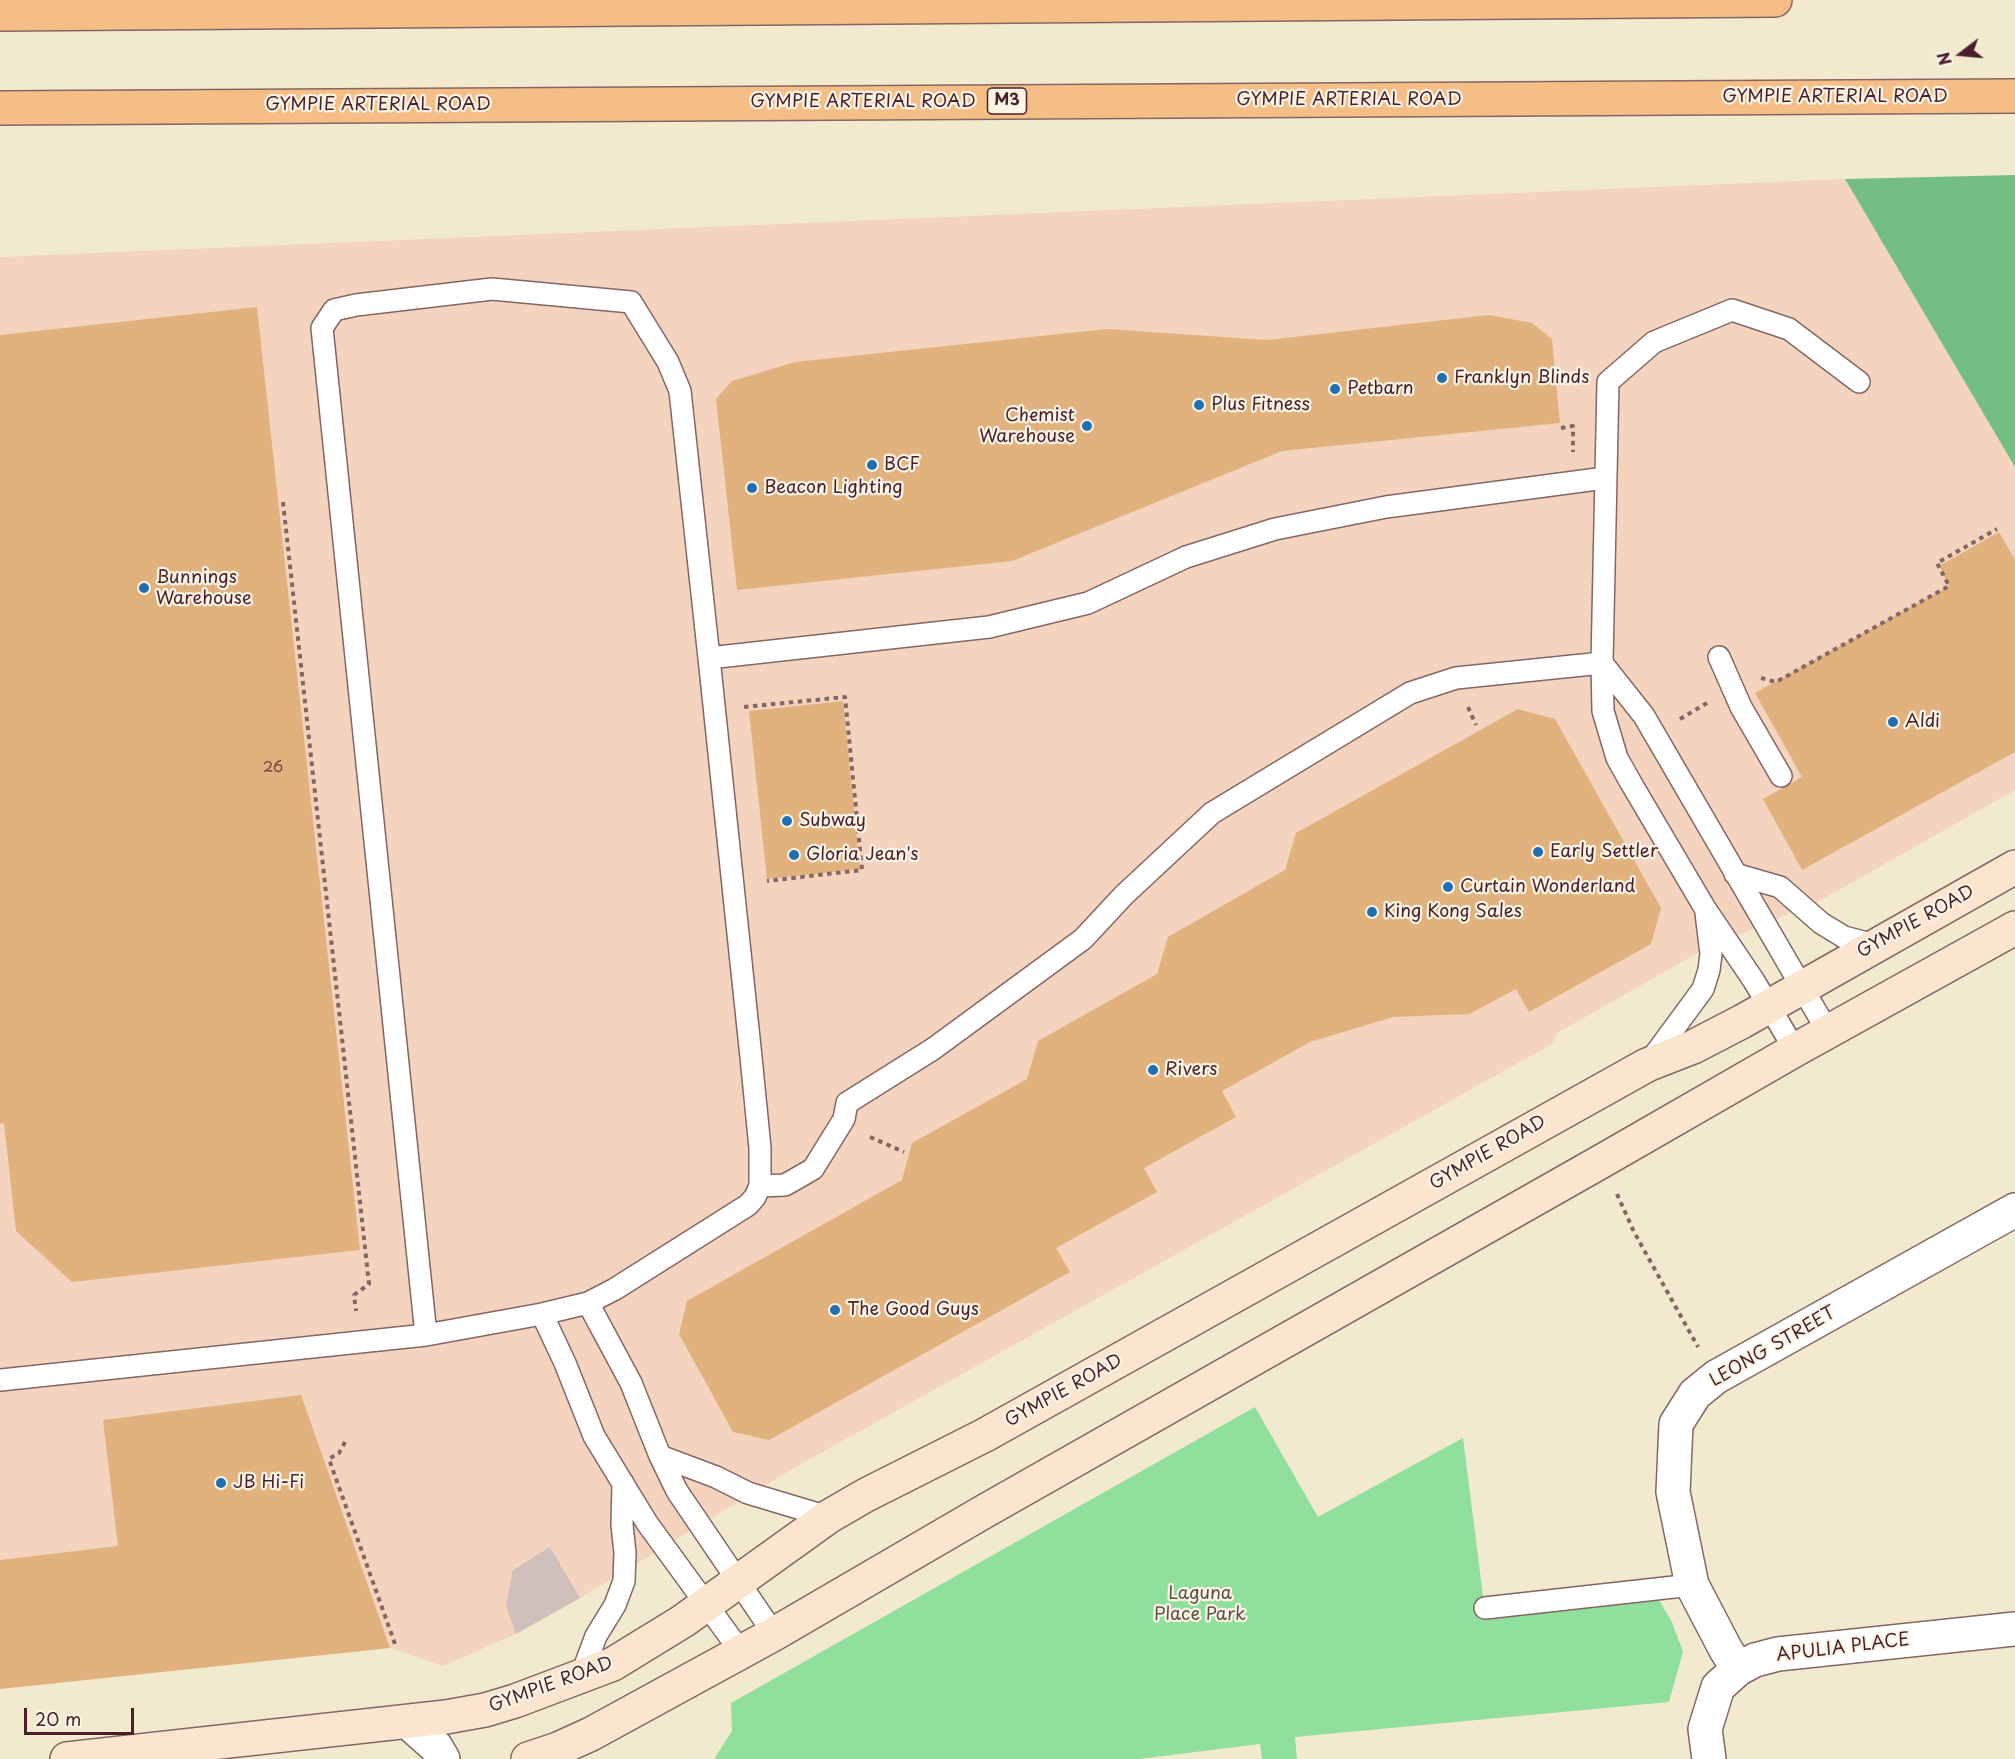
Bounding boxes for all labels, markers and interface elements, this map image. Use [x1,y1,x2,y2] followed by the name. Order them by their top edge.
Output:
[1931,24,1991,84] north arrow
[1930,50,1957,68] text: N
[1722,86,1948,108] street label: GYMPIE ARTERIAL ROAD
[988,88,1026,114] road number: M3
[1236,89,1462,111] street label: GYMPIE ARTERIAL ROAD
[750,91,976,113] street label: GYMPIE ARTERIAL ROAD
[265,94,491,116] street label: GYMPIE ARTERIAL ROAD
[1454,367,1589,389] place label: Franklyn Blinds
[1435,371,1449,385] marker: Franklyn Blinds
[1347,378,1414,400] place label: Petbarn
[1328,382,1342,396] marker: Petbarn
[1211,394,1310,416] place label: Plus Fitness
[1192,398,1206,412] marker: Plus Fitness
[979,405,1075,448] place label: Chemist Warehouse
[1080,419,1094,433] marker: Chemist Warehouse
[884,454,920,476] place label: BCF
[865,458,879,472] marker: BCF
[764,477,903,499] place label: Beacon Lighting
[745,481,759,495] marker: Beacon Lighting
[156,567,252,610] place label: Bunnings Warehouse
[137,581,151,595] marker: Bunnings Warehouse
[1905,711,1940,733] place label: Aldi
[1886,715,1900,729] marker: Aldi
[263,759,283,777] house number: 26
[799,810,866,832] place label: Subway
[780,814,794,828] marker: Subway
[1550,841,1658,863] place label: Early Settler
[806,844,918,866] place label: Gloria Jean's
[1531,845,1545,859] marker: Early Settler
[787,848,801,862] marker: Gloria Jean's
[1460,876,1636,898] place label: Curtain Wonderland
[1441,880,1455,894] marker: Curtain Wonderland
[1854,881,1978,963] street label: GYMPIE ROAD
[1384,901,1522,923] place label: King Kong Sales
[1365,905,1379,919] marker: King Kong Sales
[1165,1059,1217,1081] place label: Rivers
[1146,1063,1160,1077] marker: Rivers
[1426,1111,1550,1195] street label: GYMPIE ROAD
[847,1299,979,1321] place label: The Good Guys
[1706,1302,1840,1392] street label: LEONG STREET
[828,1303,842,1317] marker: The Good Guys
[1002,1350,1126,1432] street label: GYMPIE ROAD
[233,1472,304,1494] place label: JB Hi-Fi
[214,1476,228,1490] marker: JB Hi-Fi
[1154,1583,1246,1626] park label: Laguna Place Park
[1775,1629,1911,1667] street label: APULIA PLACE
[486,1653,616,1717] street label: GYMPIE ROAD
[27,1696,136,1734] scale bar
[35,1705,81,1732] text: 20 m

